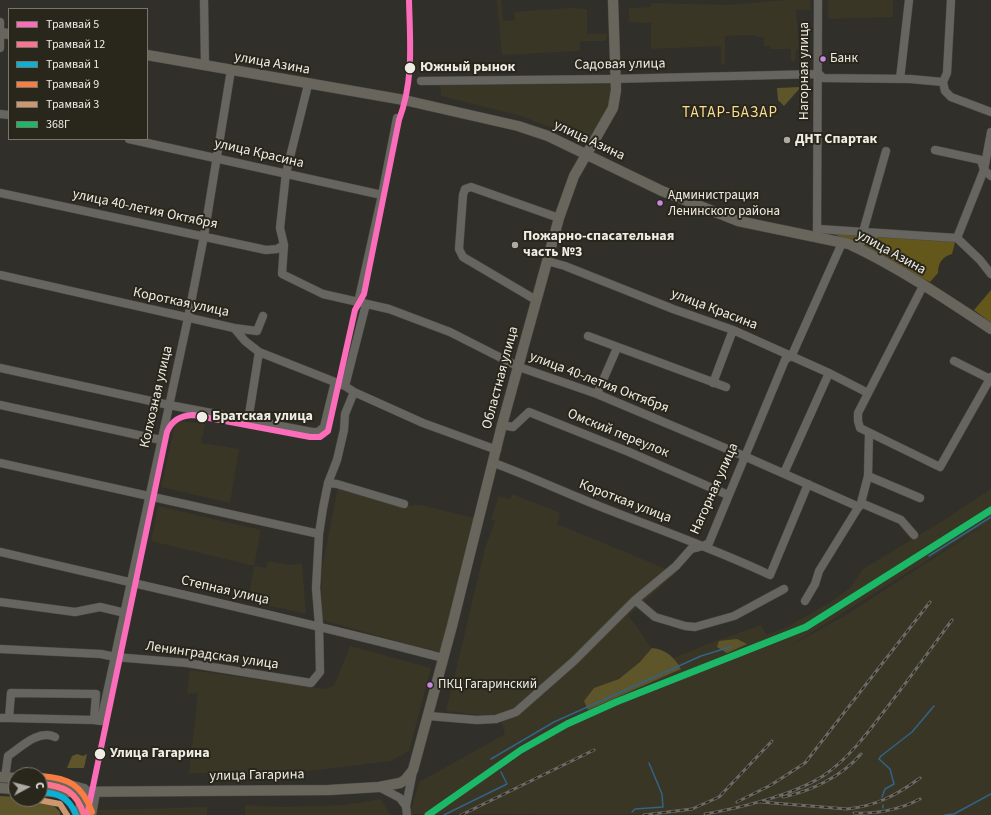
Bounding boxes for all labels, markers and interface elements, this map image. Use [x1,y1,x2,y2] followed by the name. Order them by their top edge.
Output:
[8,8,148,140] legend
[46,16,99,33] text: Трамвай 5
[797,22,813,120] street label: Нагорная улица
[46,36,105,53] text: Трамвай 12
[233,49,311,79] street label: улица Азина
[830,51,858,67] place label: Банк
[818,54,828,64] marker: Банк
[46,56,99,73] text: Трамвай 1
[574,56,666,74] street label: Садовая улица
[420,60,515,76] place label: Южный рынок
[403,61,417,75] marker: Южный рынок
[46,76,99,93] text: Трамвай 9
[46,96,99,113] text: Трамвай 3
[682,105,778,123] district label: ТАТАР-БАЗАР
[46,116,70,133] text: 368Г
[551,117,627,165] street label: улица Азина
[795,132,877,148] place label: ДНТ Спартак
[782,135,792,145] marker: ДНТ Спартак
[213,136,305,172] street label: улица Красина
[71,186,219,234] street label: улица 40-летия Октября
[668,188,780,219] place label: Администрация Ленинского района
[655,198,665,208] marker: Администрация Ленинского района
[853,227,929,279] street label: улица Азина
[523,229,674,262] place label: Пожарно-спасательная часть №3
[510,240,520,250] marker: Пожарно-спасательная часть №3
[131,285,231,321] street label: Короткая улица
[668,286,760,334] street label: улица Красина
[479,325,523,431] street label: Областная улица
[137,344,177,450] street label: Колхозная улица
[527,349,671,417] street label: улица 40-летия Октября
[565,406,671,462] street label: Омский переулок
[212,409,313,425] place label: Братская улица
[195,410,209,424] marker: Братская улица
[687,441,743,537] street label: Нагорная улица
[576,477,674,527] street label: Короткая улица
[179,573,271,609] street label: Степная улица
[144,638,280,674] street label: Ленинградская улица
[438,677,537,693] place label: ПКЦ Гагаринский
[425,680,435,690] marker: ПКЦ Гагаринский
[110,746,210,762] place label: Улица Гагарина
[93,747,107,761] marker: Улица Гагарина
[8,767,48,807] north arrow
[209,767,305,785] street label: улица Гагарина
[32,782,47,790] text: С

